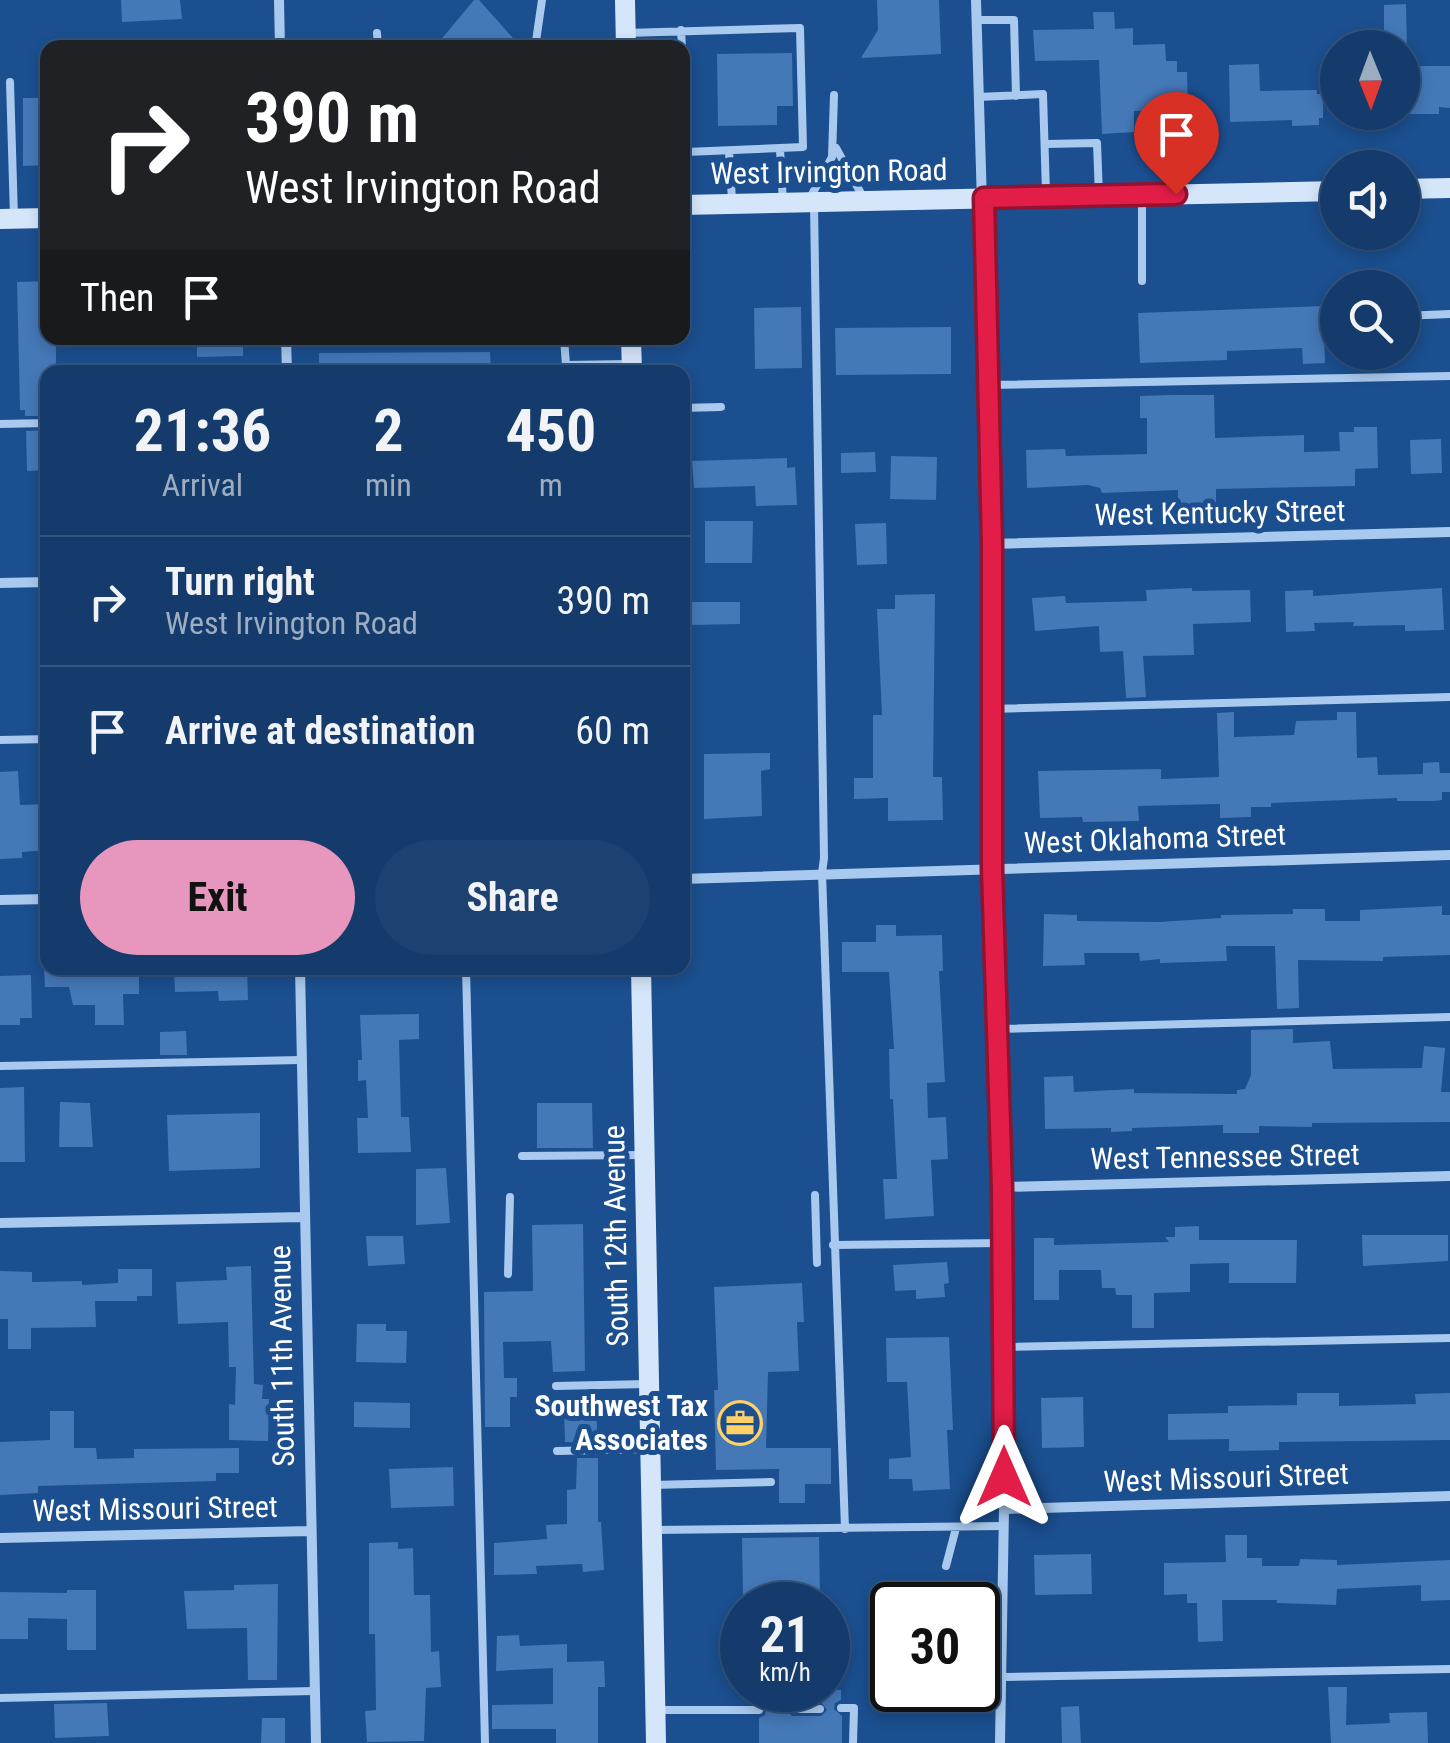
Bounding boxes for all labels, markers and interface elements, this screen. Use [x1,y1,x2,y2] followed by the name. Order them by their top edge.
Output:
[1320,30,1420,130] north arrow
[1320,30,1420,370] map controls
[245,77,419,159] text: 390 m
[80,80,210,210] icon: right
[1134,92,1219,195] pin
[1149,107,1204,162] icon: arrive
[1320,150,1420,250] button: sound
[710,152,948,191] street label: West Irvington Road
[245,161,601,214] text: West Irvington Road
[174,270,229,325] icon: arrive
[1320,270,1420,370] button: search
[80,276,154,320] text: Then
[134,395,271,466] text: 21:36
[373,395,404,466] text: 2
[505,395,596,466] text: 450
[162,466,243,504] text: Arrival
[365,466,412,504] text: min
[539,466,563,504] text: m
[1094,493,1346,532] street label: West Kentucky Street
[165,560,315,604] text: Turn right
[80,574,135,629] icon: right
[556,579,650,623] text: 390 m
[165,604,418,642] text: West Irvington Road
[80,704,135,759] icon: arrive
[165,709,475,753] text: Arrive at destination
[575,709,650,753] text: 60 m
[1023,816,1287,861] street label: West Oklahoma Street
[80,840,355,955] button: Exit
[375,840,650,955] button: Share
[596,1125,635,1347] street label: South 12th Avenue
[1090,1137,1360,1176] street label: West Tennessee Street
[262,1245,301,1467] street label: South 11th Avenue
[534,1388,708,1457] place label: Southwest Tax Associates
[717,1400,763,1446] office icon: Southwest Tax Associates
[952,1425,1056,1529] position arrow
[1103,1456,1349,1499] street label: West Missouri Street
[32,1489,278,1528] street label: West Missouri Street
[870,1582,1000,1712] speed limit sign: 30
[760,1606,810,1664] text: 21
[759,1658,811,1687] text: km/h

